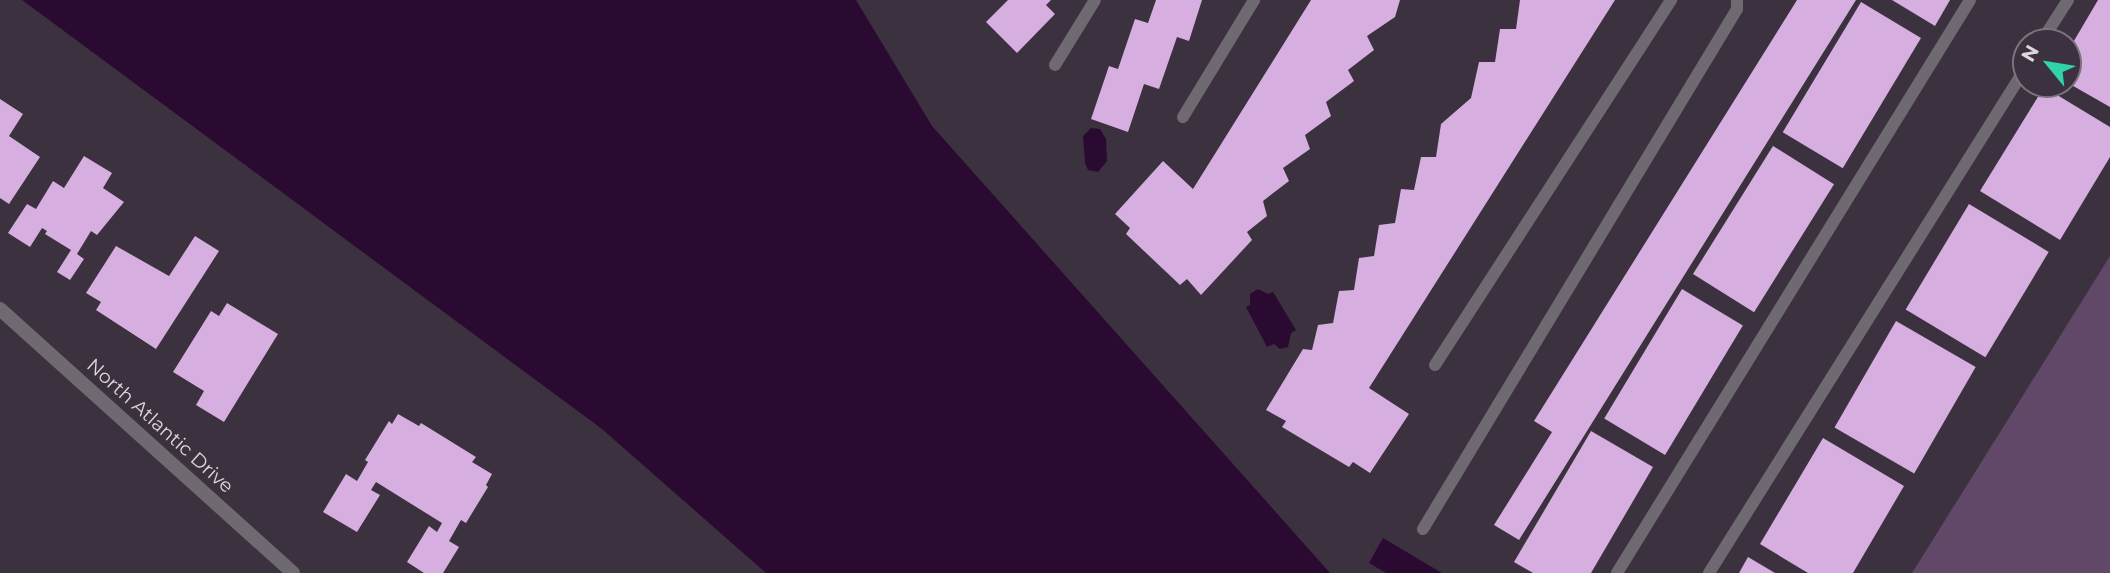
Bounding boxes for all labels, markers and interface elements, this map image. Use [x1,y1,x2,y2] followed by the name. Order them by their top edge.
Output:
[2012,28,2082,98] north arrow
[2016,41,2044,66] text: N
[82,354,238,498] street label: North Atlantic Drive

